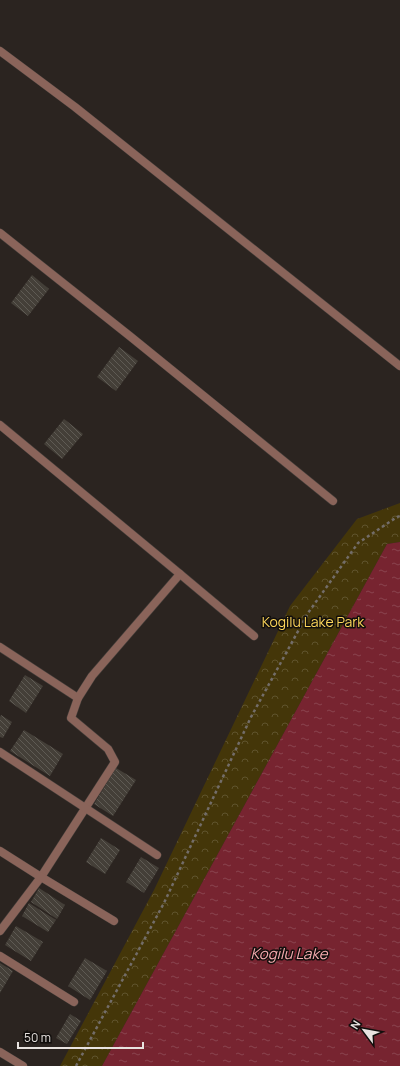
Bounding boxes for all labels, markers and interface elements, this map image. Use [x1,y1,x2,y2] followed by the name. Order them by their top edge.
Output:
[262,612,365,631] park label: Kogilu Lake Park
[250,943,329,964] water label: Kogilu Lake
[344,1010,384,1050] north arrow
[347,1017,364,1032] text: N
[18,1024,143,1050] scale bar
[24,1029,51,1046] text: 50 m

